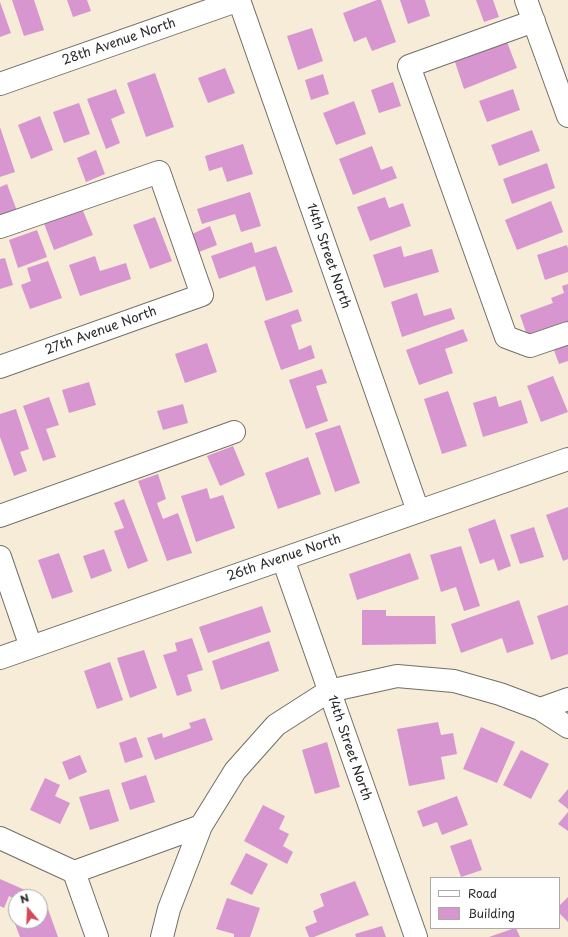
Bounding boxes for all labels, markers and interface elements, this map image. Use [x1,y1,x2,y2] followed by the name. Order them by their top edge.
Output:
[60,15,178,69] street label: 28th Avenue North
[303,201,353,311] street label: 14th Street North
[43,304,159,358] street label: 27th Avenue North
[225,531,343,585] street label: 26th Avenue North
[324,693,374,803] street label: 14th Street North
[430,877,560,929] legend
[468,884,497,902] text: Road
[8,889,48,929] north arrow
[17,889,31,908] text: N
[468,904,515,922] text: Building

